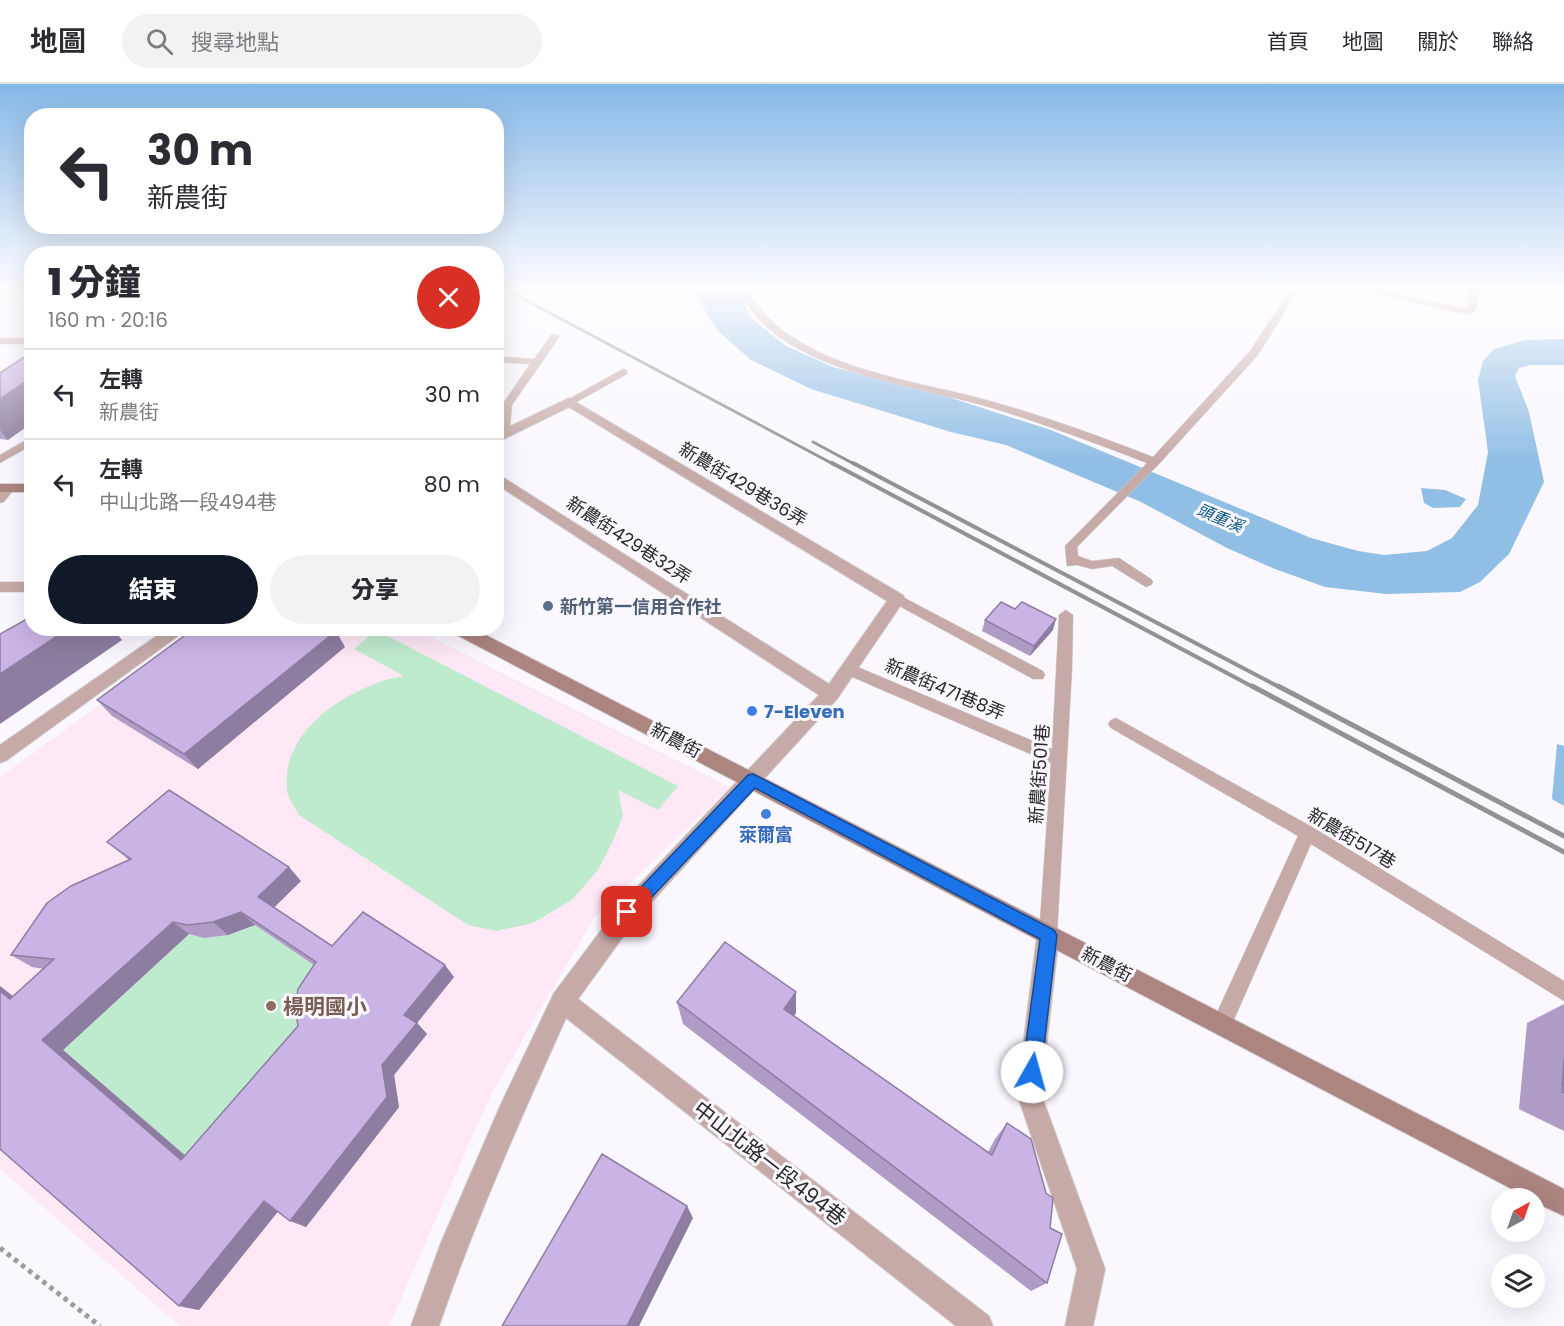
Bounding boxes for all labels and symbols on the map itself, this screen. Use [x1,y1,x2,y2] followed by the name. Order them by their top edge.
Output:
[674,436,812,532] street label: 新農街429巷36弄
[562,490,696,590] street label: 新農街429巷32弄
[1193,498,1248,539] water label: 頭重溪
[560,594,722,619] place label: 新竹第一信用合作社
[541,599,555,613] marker: 新竹第一信用合作社
[881,652,1009,726] street label: 新農街471巷8弄
[764,699,845,724] place label: 7-Eleven
[745,704,759,718] marker: 7-Eleven
[646,717,706,763] street label: 新農街
[1023,723,1055,825] street label: 新農街501巷
[1303,802,1401,874] street label: 新農街517巷
[759,807,773,821] marker: 萊爾富
[739,822,793,847] place label: 萊爾富
[601,886,652,937] pin
[1077,941,1137,987] street label: 新農街
[283,992,367,1021] place label: 楊明國小
[264,999,278,1013] marker: 楊明國小
[1000,1040,1064,1104] position arrow
[688,1094,852,1232] street label: 中山北路一段494巷
[1491,1188,1545,1242] north arrow

